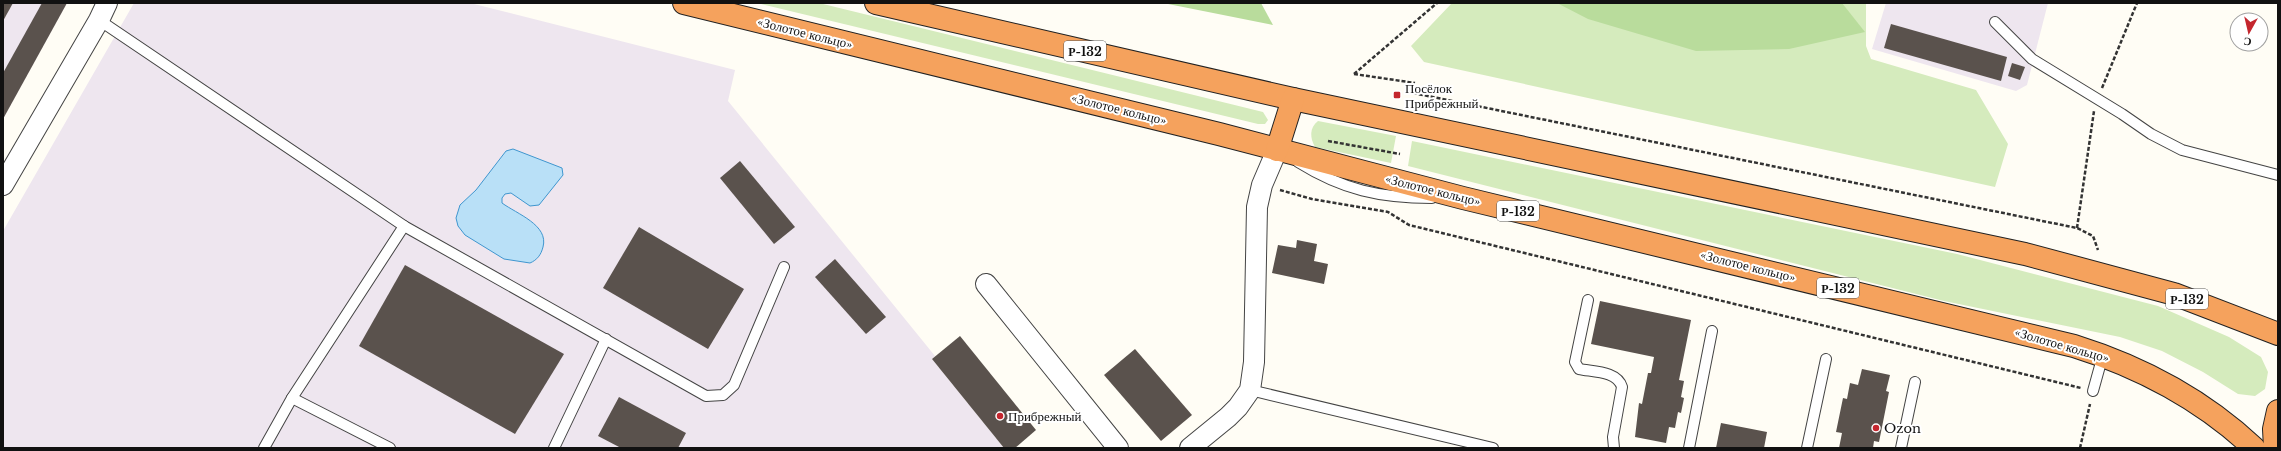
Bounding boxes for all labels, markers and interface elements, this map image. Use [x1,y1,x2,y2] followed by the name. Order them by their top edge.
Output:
[2229,12,2269,52] north arrow
[755,13,855,53] street label: «Золотое кольцо»
[2243,34,2253,49] text: С
[1064,41,1106,61] road number: Р-132
[1405,80,1478,112] place label: Посёлок Прибрежный
[1069,89,1169,129] street label: «Золотое кольцо»
[1392,90,1402,100] marker: Посёлок Прибрежный
[1383,170,1483,210] street label: «Золотое кольцо»
[1497,201,1539,221] road number: Р-132
[1698,246,1798,286] street label: «Золотое кольцо»
[1817,278,1859,298] road number: Р-132
[2166,289,2208,309] road number: Р-132
[2013,323,2111,367] street label: «Золотое кольцо»
[1008,408,1081,425] place label: Прибрежный
[995,411,1005,421] marker: Прибрежный
[1884,420,1921,437] place label: Ozon
[1871,423,1881,433] marker: Ozon

